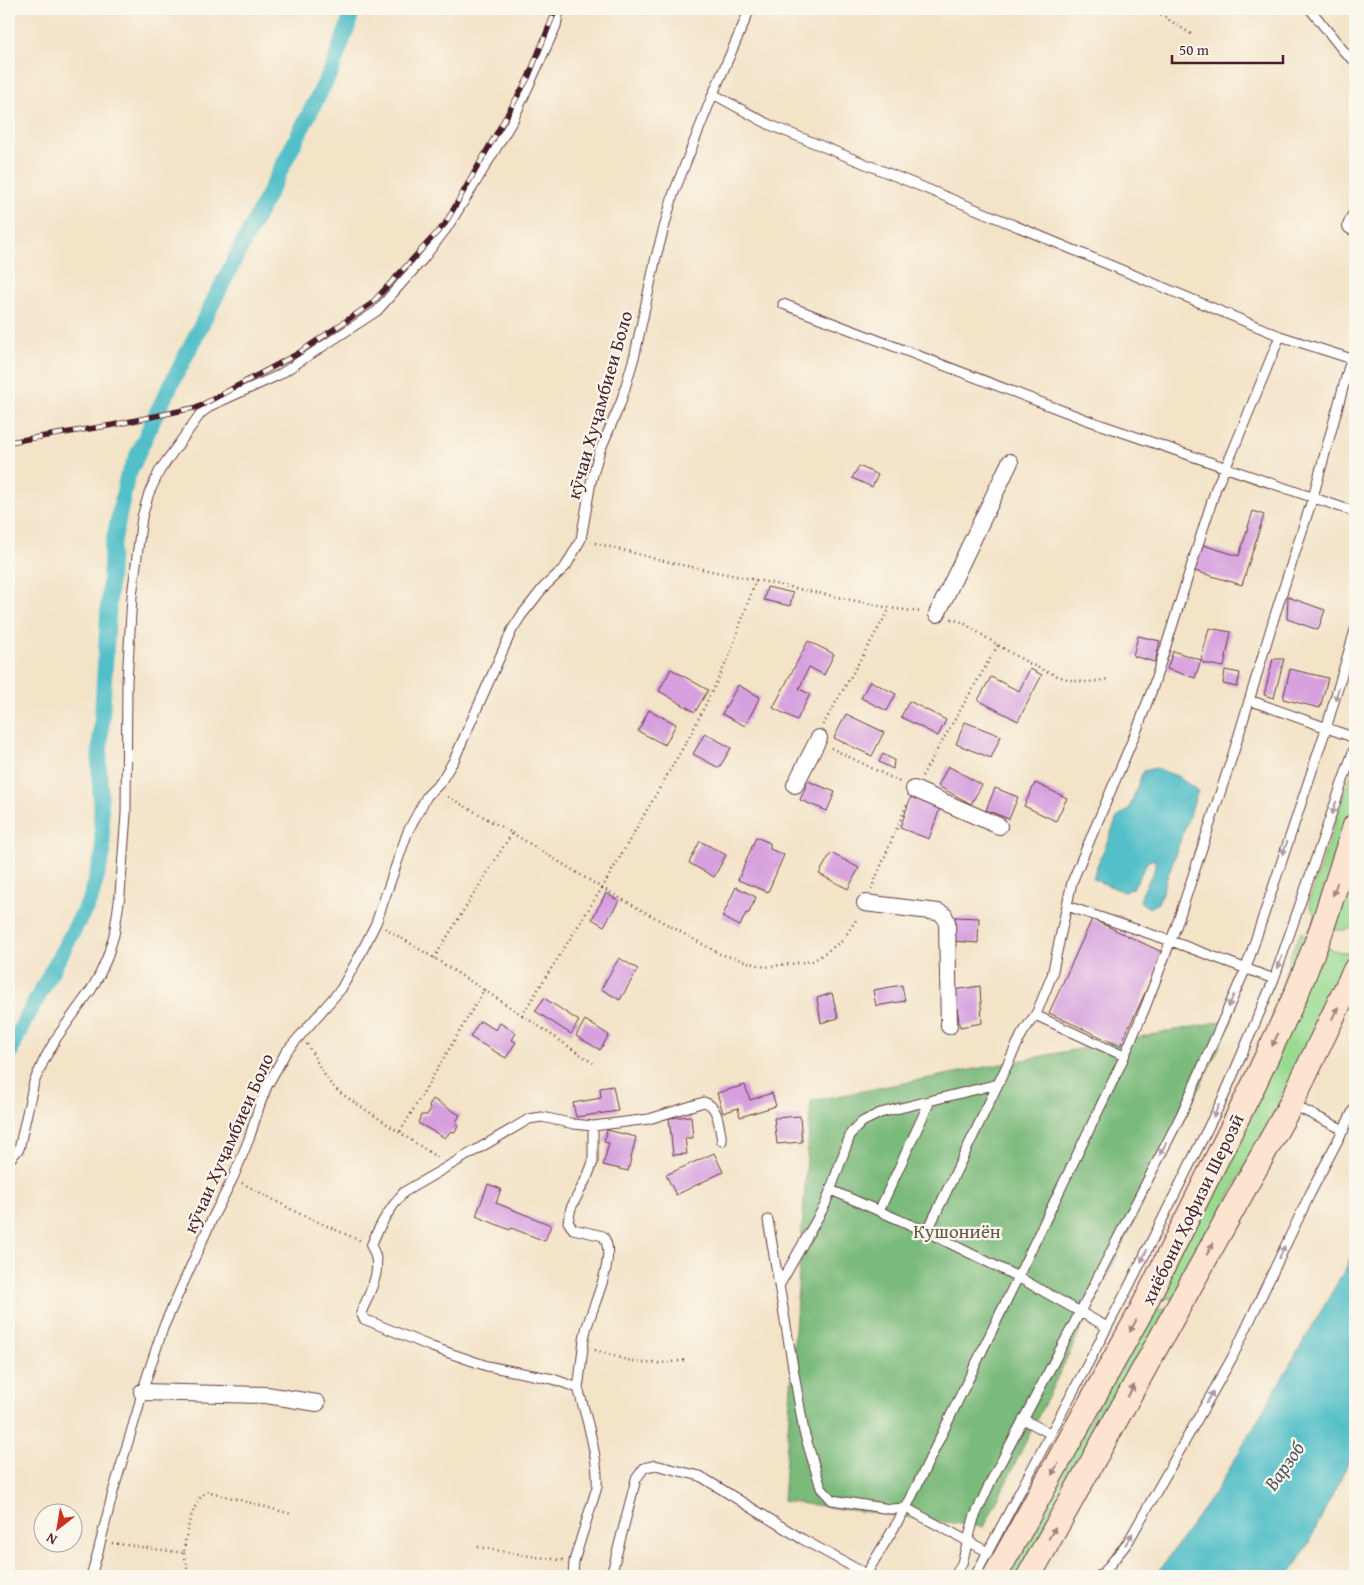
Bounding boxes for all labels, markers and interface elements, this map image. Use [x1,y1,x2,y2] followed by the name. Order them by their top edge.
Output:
[1172,32,1283,64] scale bar
[1179,39,1210,60] text: 50 m
[559,308,639,502] street label: кӯчаи Хуҷамбиеи Боло
[1332,686,1340,701] one-way arrow
[1329,801,1337,816] one-way arrow
[1281,841,1289,856] one-way arrow
[1330,881,1338,896] one-way arrow
[1276,954,1283,969] one-way arrow
[1227,994,1235,1008] one-way arrow
[1331,1006,1339,1020] one-way arrow
[1271,1033,1279,1047] one-way arrow
[176,1048,280,1238] street label: кӯчаи Хуҷамбиеи Боло
[1212,1104,1220,1118] one-way arrow
[1134,1109,1250,1309] street label: хиёбони Ҳофизи Шерозӣ
[1159,1141,1167,1156] one-way arrow
[913,1217,1001,1245] park label: Кушониён
[1206,1242,1214,1257] one-way arrow
[1279,1245,1287,1259] one-way arrow
[1140,1249,1148,1264] one-way arrow
[1129,1319,1137,1334] one-way arrow
[1127,1384,1135,1399] one-way arrow
[1206,1390,1214,1405] one-way arrow
[1256,1434,1312,1497] water label: Варзоб
[1050,1462,1059,1475] one-way arrow
[32,1502,82,1552] north arrow
[1048,1527,1057,1540] one-way arrow
[42,1528,60,1550] text: N
[1125,1532,1134,1545] one-way arrow

